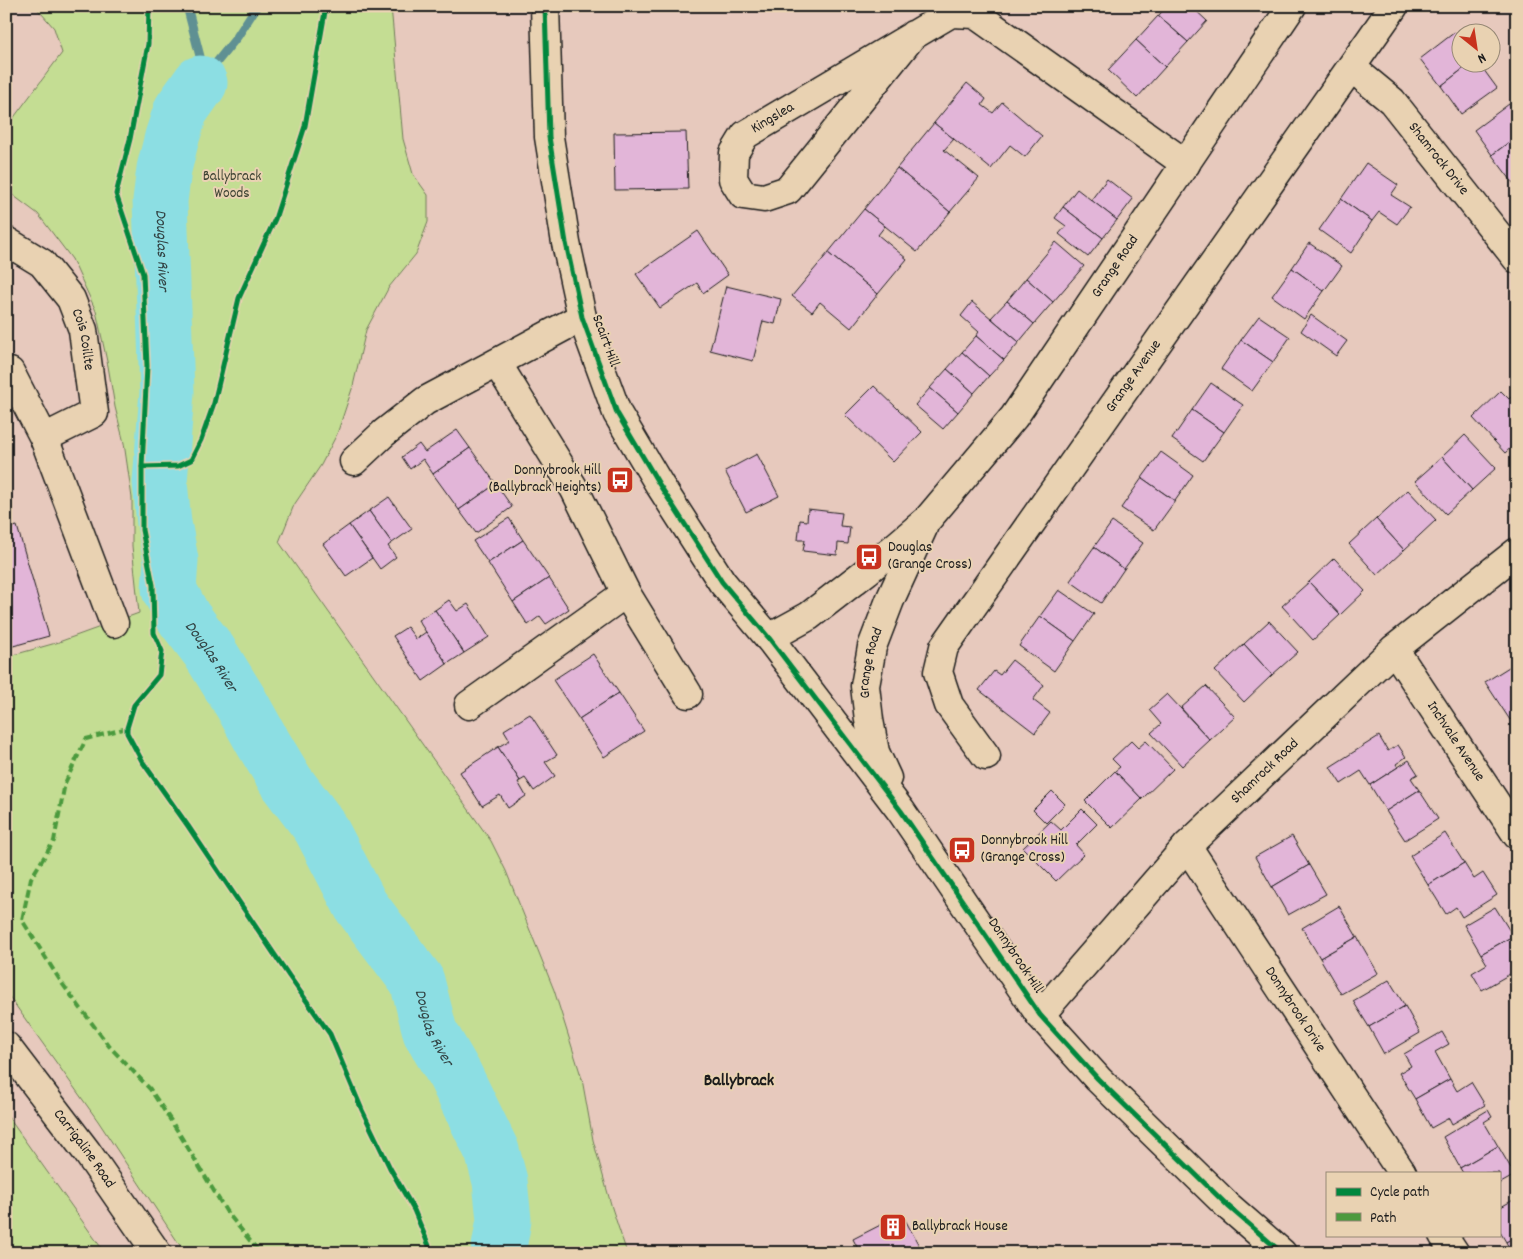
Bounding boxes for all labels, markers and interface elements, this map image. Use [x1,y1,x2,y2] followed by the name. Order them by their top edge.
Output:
[1450,22,1500,72] north arrow
[1473,47,1489,68] text: N
[747,97,799,140] street label: Kingslea
[1402,118,1474,201] street label: Shamrock Drive
[203,166,261,205] park label: Ballybrack Woods
[149,209,175,293] water label: Douglas River
[1086,231,1145,303] street label: Grange Road
[65,305,99,372] street label: Cois Coillte
[585,312,625,371] street label: Scairt Hill
[1101,335,1168,418] street label: Grange Avenue
[489,460,601,499] place label: Donnybrook Hill (Ballybrack Heights)
[605,465,635,495] bus stop icon: Donnybrook Hill (Ballybrack Heights)
[888,537,972,576] place label: Douglas (Grange Cross)
[854,542,884,572] bus stop icon: Douglas (Grange Cross)
[179,616,244,698] water label: Douglas River
[854,625,889,700] street label: Grange Road
[1421,697,1490,787] street label: Inchvale Avenue
[1226,734,1304,809] street label: Shamrock Road
[981,830,1068,869] place label: Donnybrook Hill (Grange Cross)
[947,835,977,865] bus stop icon: Donnybrook Hill (Grange Cross)
[982,914,1049,999] street label: Donnybrook Hill
[1258,963,1331,1057] street label: Donnybrook Drive
[408,987,460,1072] water label: Douglas River
[704,1069,775,1094] district label: Ballybrack
[47,1105,120,1193] street label: Carrigaline Road
[1326,1172,1500,1236] legend
[1370,1182,1430,1204] text: Cycle path
[1370,1208,1396,1230] text: Path
[878,1212,908,1242] building icon: Ballybrack House
[912,1216,1008,1238] place label: Ballybrack House

